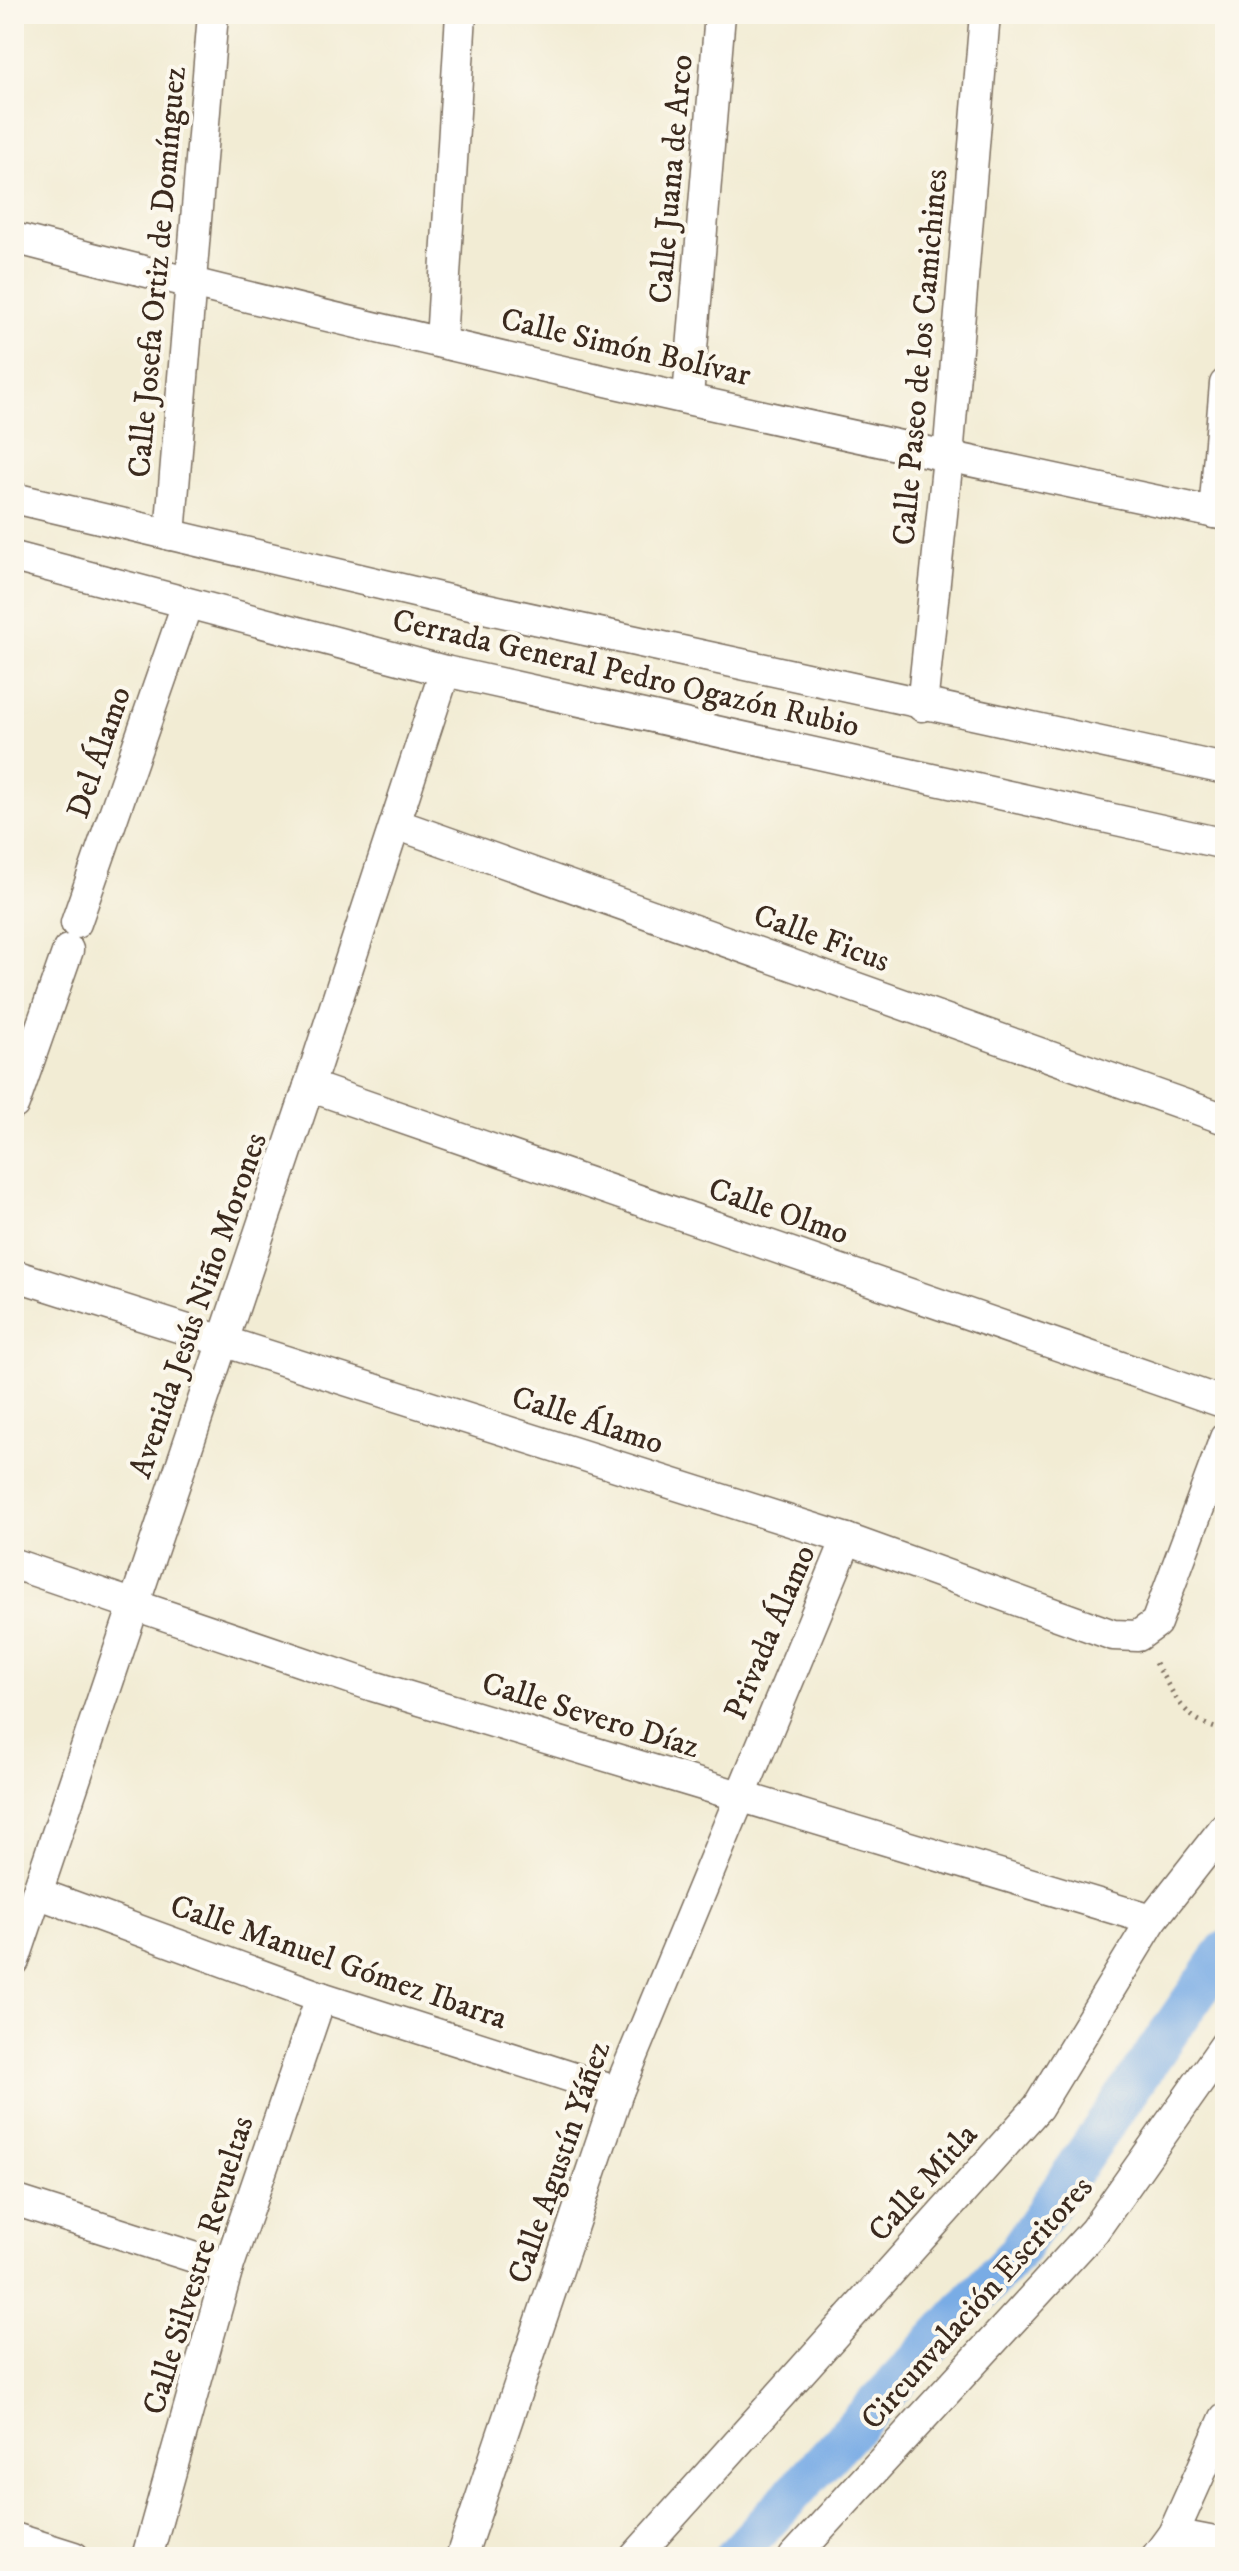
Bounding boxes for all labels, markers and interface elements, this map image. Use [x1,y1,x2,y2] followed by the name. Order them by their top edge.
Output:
[641,53,703,305] street label: Calle Juana de Arco
[120,65,196,480] street label: Calle Josefa Ortiz de Domínguez
[885,167,957,547] street label: Calle Paseo de los Camichines
[497,300,755,396] street label: Calle Simón Bolívar
[388,601,863,747] street label: Cerrada General Pedro Ogazón Rubio
[59,682,141,824] street label: Del Álamo
[748,896,895,982] street label: Calle Ficus
[121,1128,277,1484] street label: Avenida Jesús Niño Morones
[703,1169,854,1255] street label: Calle Olmo
[506,1378,668,1464] street label: Calle Álamo
[716,1539,826,1726] street label: Privada Álamo
[477,1664,704,1768] street label: Calle Severo Díaz
[165,1886,512,2040] street label: Calle Manuel Gómez Ibarra
[500,2036,620,2289] street label: Calle Agustín Yáñez
[134,2112,263,2420] street label: Calle Silvestre Revueltas
[860,2116,987,2251] street label: Calle Mitla
[853,2168,1102,2439] street label: Circunvalación Escritores

